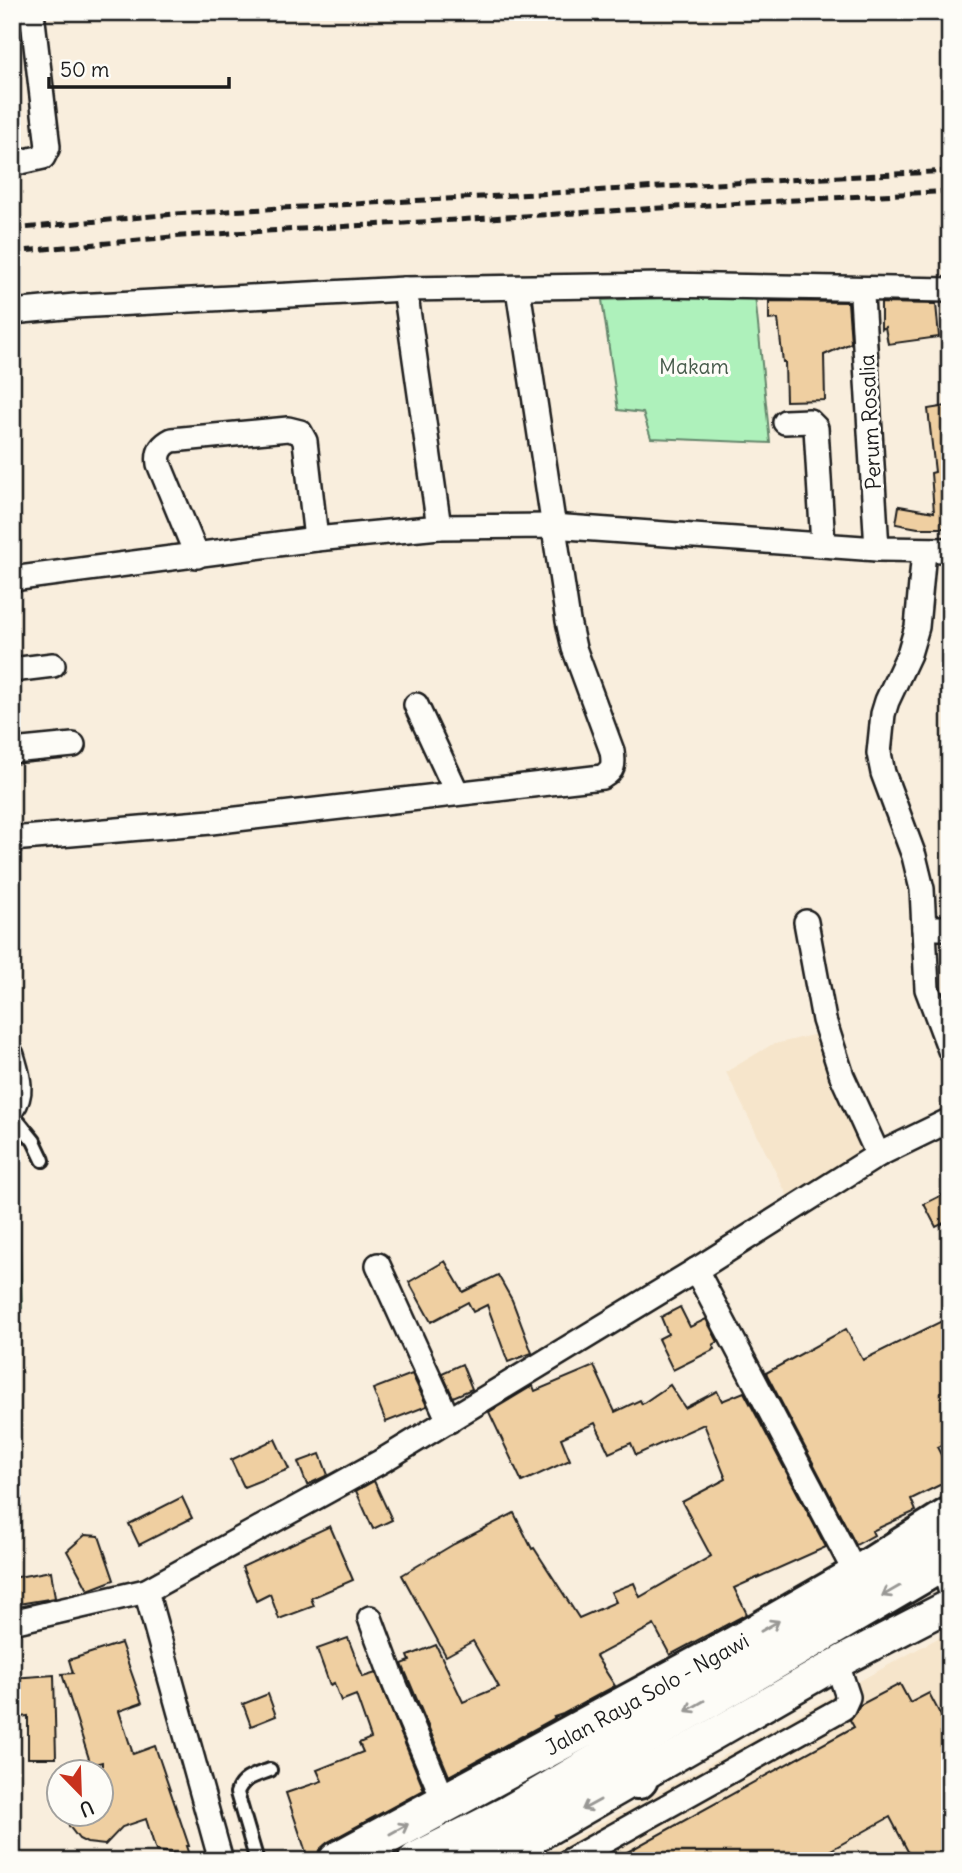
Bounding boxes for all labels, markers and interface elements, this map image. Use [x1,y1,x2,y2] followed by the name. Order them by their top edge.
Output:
[49,46,229,90] scale bar
[60,56,109,83] text: 50 m
[659,353,729,380] park label: Makam
[853,354,887,490] street label: Perum Rosalia
[881,1584,901,1598] one-way arrow
[760,1619,780,1633] one-way arrow
[540,1627,754,1761] street label: Jalan Raya Solo - Ngawi
[685,1699,705,1713] one-way arrow
[46,1758,116,1828] north arrow
[76,1795,97,1822] text: U
[581,1799,602,1812] one-way arrow
[388,1822,408,1836] one-way arrow

